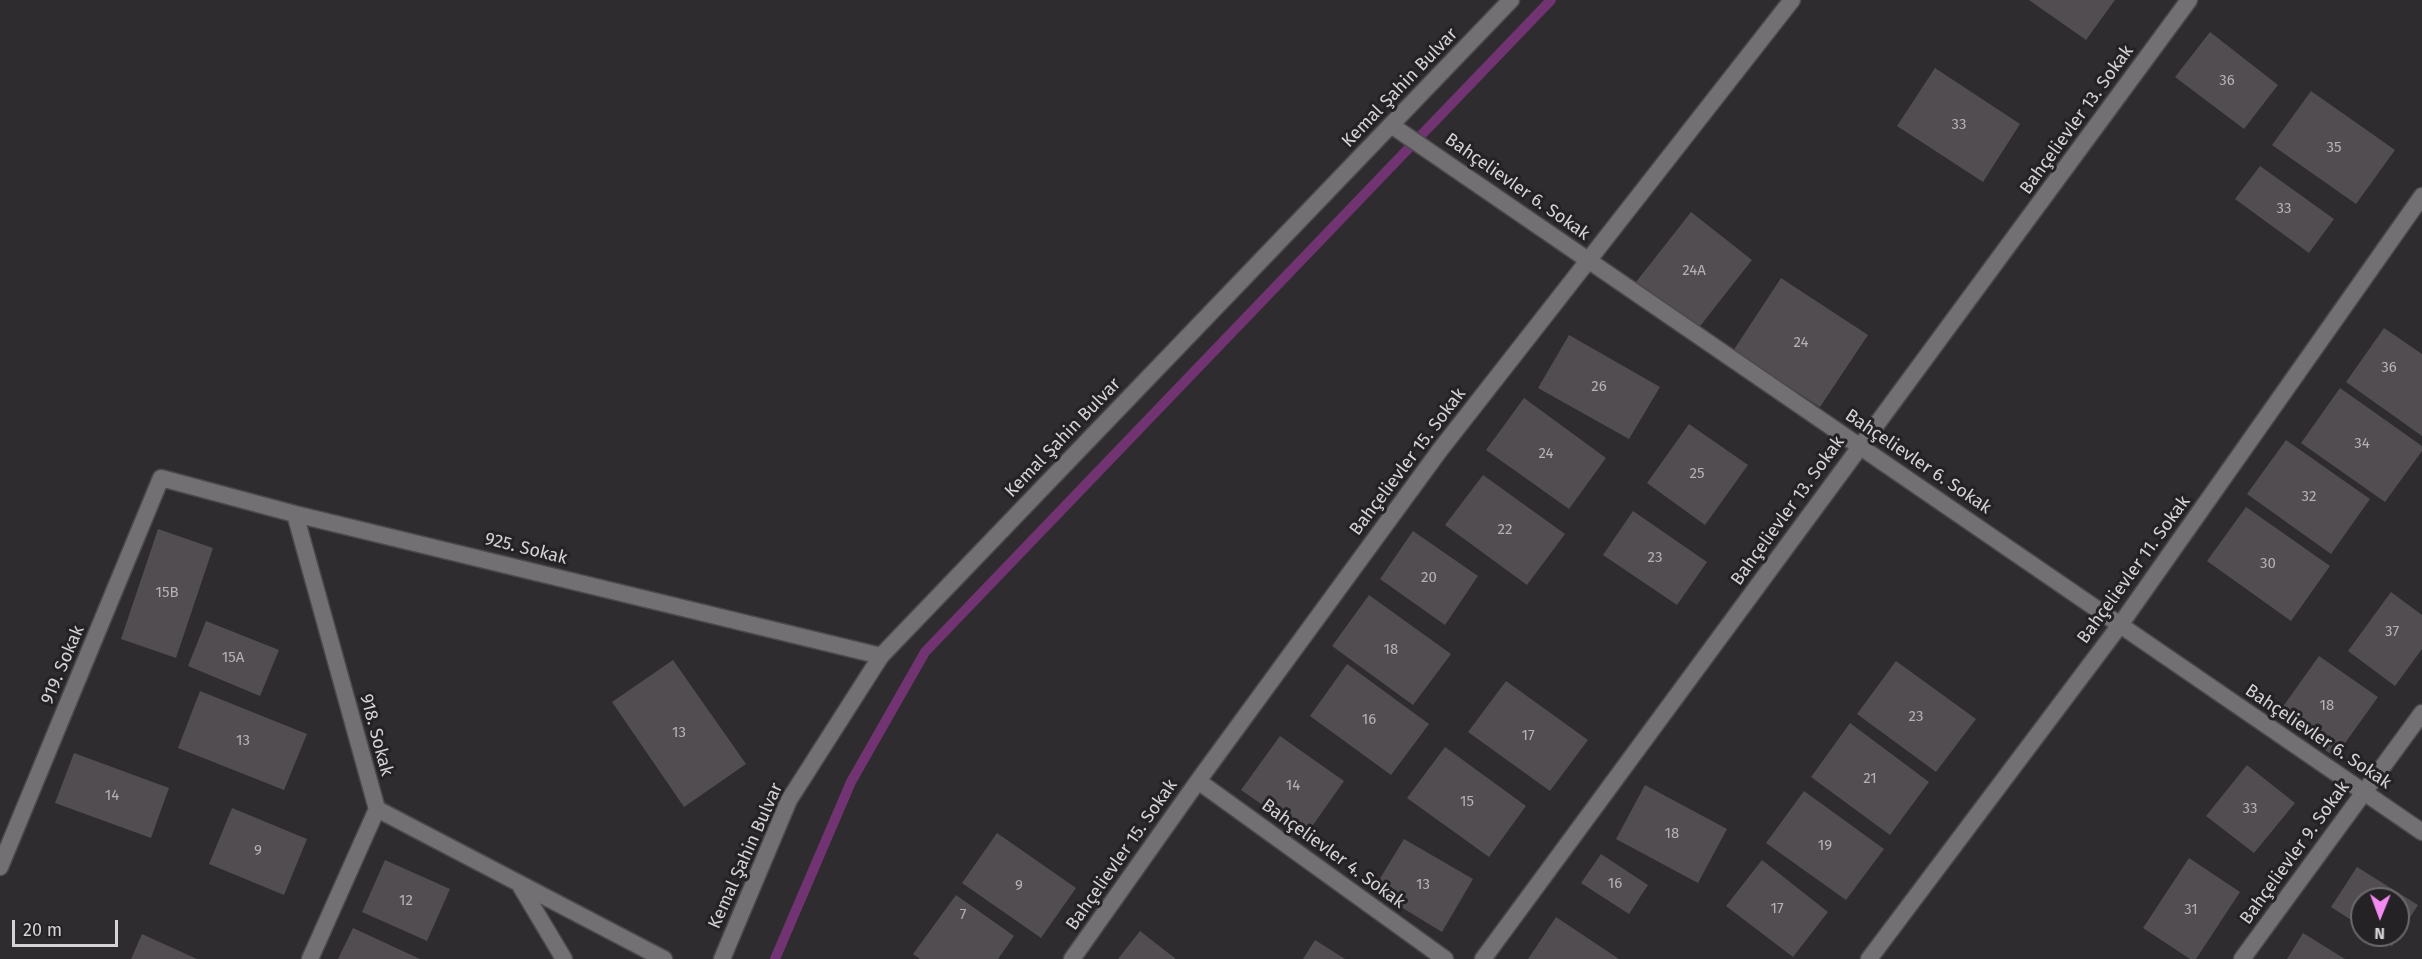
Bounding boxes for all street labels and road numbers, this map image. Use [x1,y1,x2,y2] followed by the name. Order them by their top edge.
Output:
[1337,24,1463,152] street label: Kemal Şahin Bulvar
[2016,41,2138,199] street label: Bahçelievler 13. Sokak
[1440,129,1594,245] street label: Bahçelievler 6. Sokak
[1000,374,1126,502] street label: Kemal Şahin Bulvar
[1345,384,1471,540] street label: Bahçelievler 15. Sokak
[1841,405,1995,519] street label: Bahçelievler 6. Sokak
[1727,432,1849,590] street label: Bahçelievler 13. Sokak
[2073,492,2195,648] street label: Bahçelievler 11. Sokak
[482,528,570,570] street label: 925. Sokak
[37,622,89,708] street label: 919. Sokak
[2241,680,2395,794] street label: Bahçelievler 6. Sokak
[355,692,397,778] street label: 918. Sokak
[1062,775,1182,935] street label: Bahçelievler 15. Sokak
[2236,777,2354,929] street label: Bahçelievler 9. Sokak
[704,780,788,932] street label: Kemal Şahin Bulvar
[1257,795,1409,913] street label: Bahçelievler 4. Sokak

